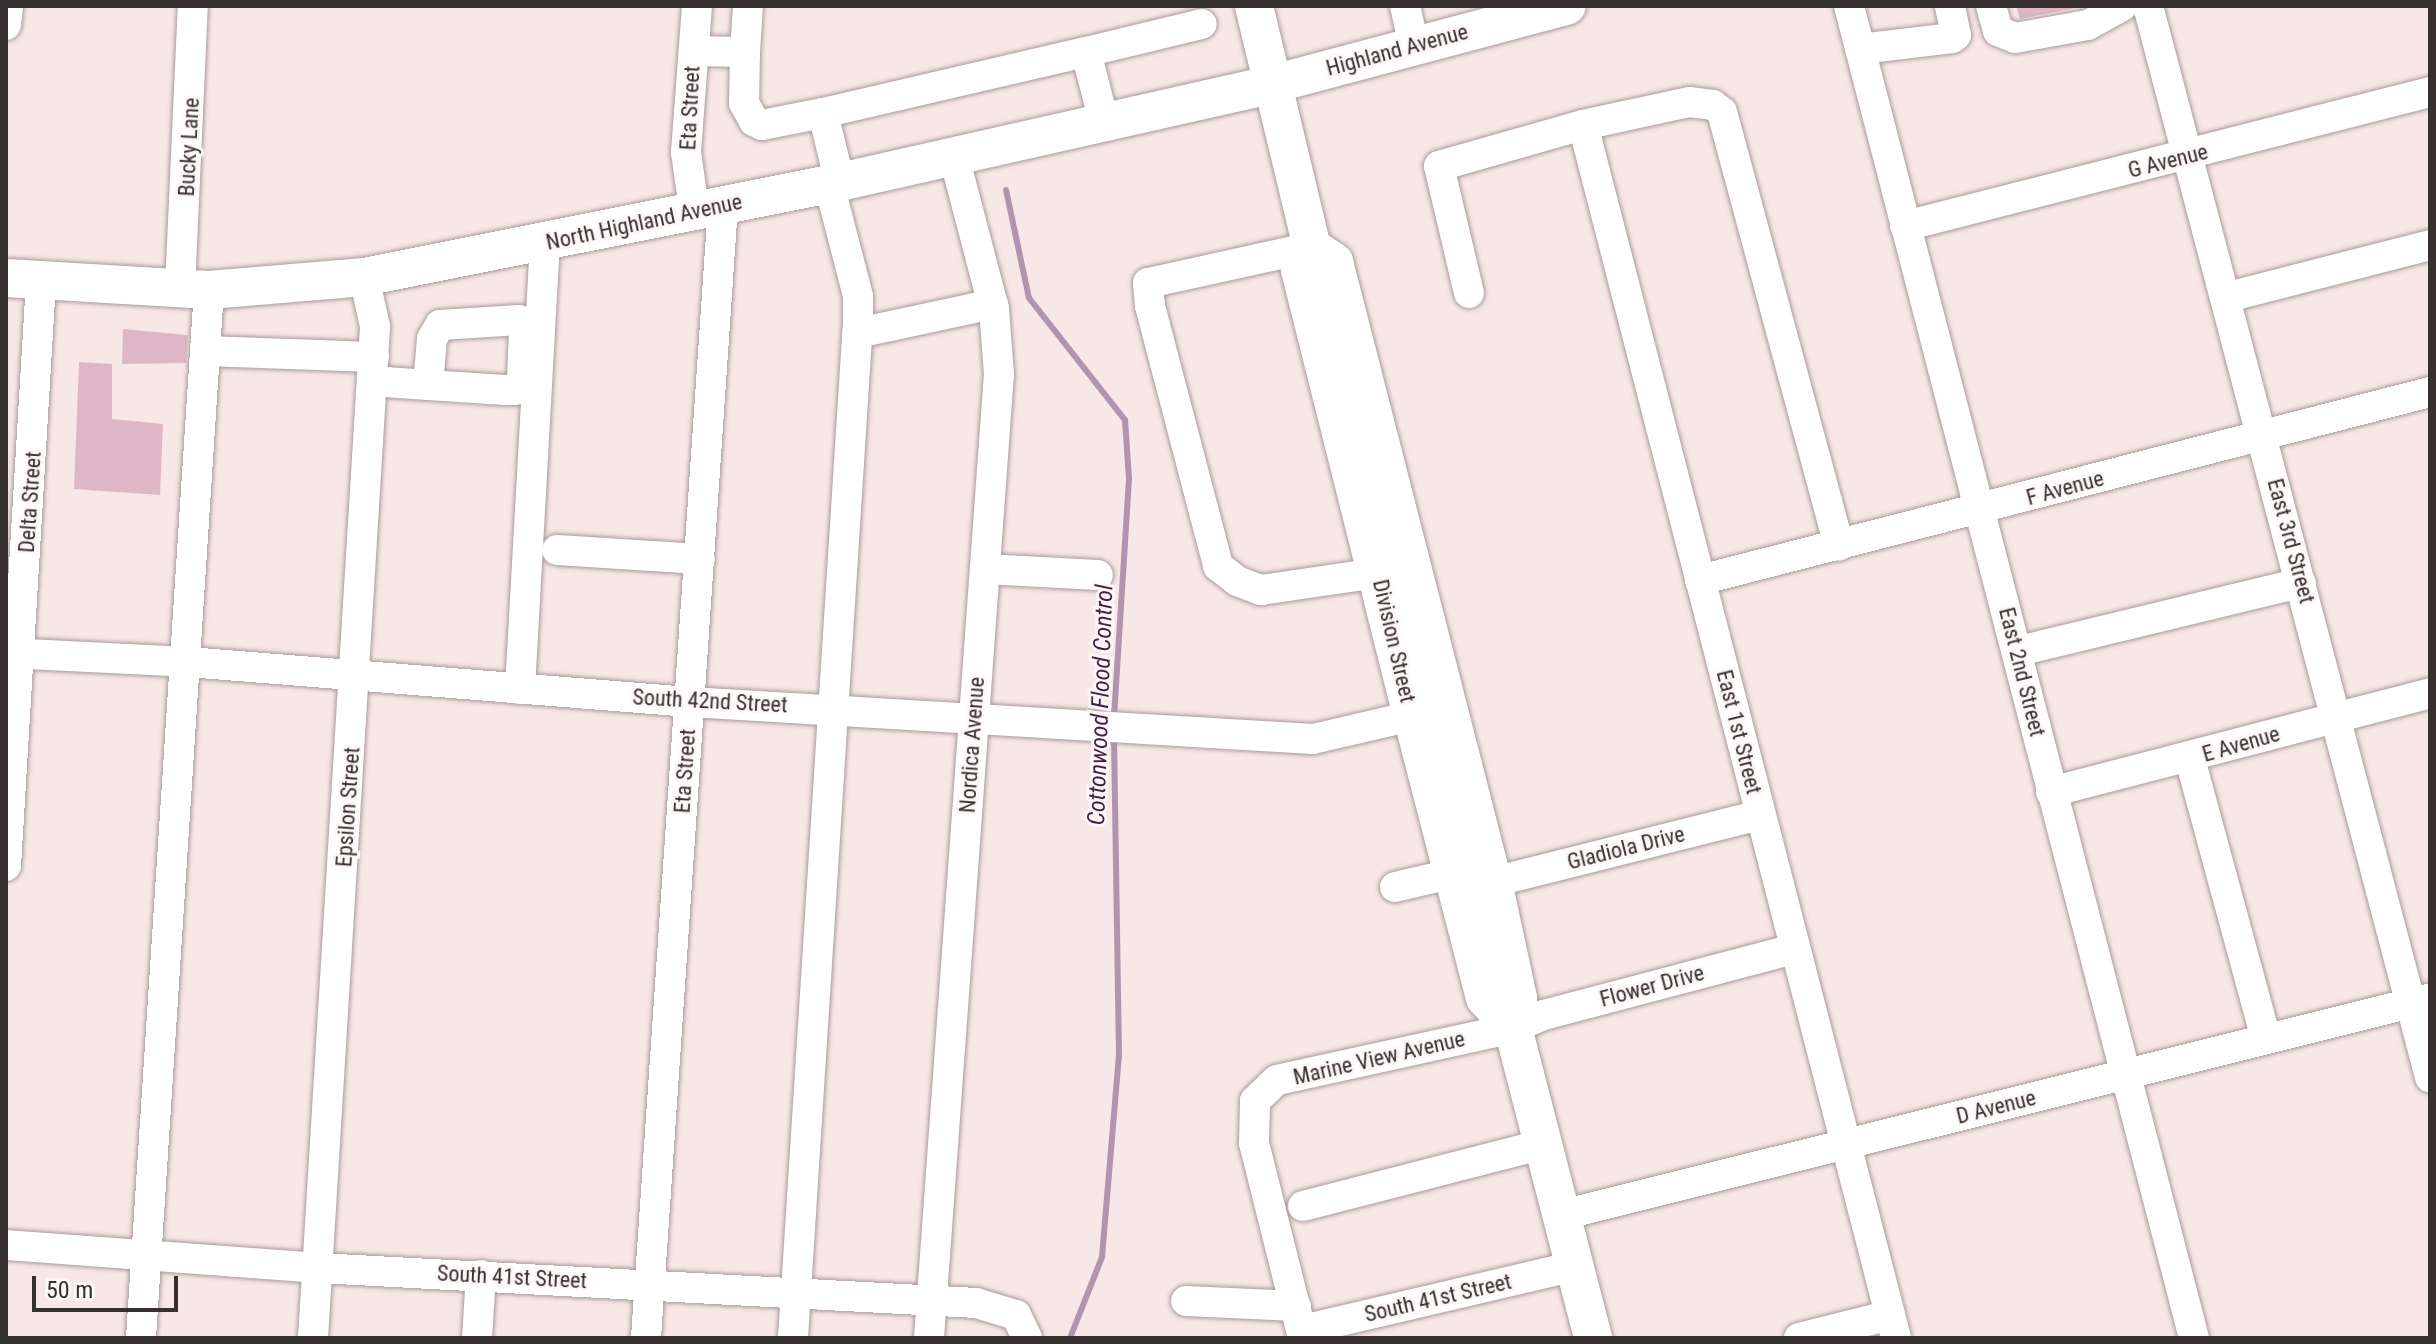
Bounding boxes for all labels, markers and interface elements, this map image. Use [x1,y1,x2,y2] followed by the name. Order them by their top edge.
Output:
[1323,18,1471,82] street label: Highland Avenue
[675,65,705,151] street label: Eta Street
[173,97,205,197] street label: Bucky Lane
[2125,138,2211,184] street label: G Avenue
[544,188,744,256] street label: North Highland Avenue
[13,450,47,554] street label: Delta Street
[2023,465,2107,511] street label: F Avenue
[2262,476,2320,606] street label: East 3rd Street
[1367,577,1421,705] street label: Division Street
[1082,584,1120,826] water label: Cottonwood Flood Control
[1993,605,2051,739] street label: East 2nd Street
[1711,667,1767,797] street label: East 1st Street
[954,676,990,814] street label: Nordica Avenue
[632,684,788,718] street label: South 42nd Street
[2199,720,2283,768] street label: E Avenue
[669,728,701,814] street label: Eta Street
[331,746,365,868] street label: Epsilon Street
[1565,821,1687,875] street label: Gladiola Drive
[1597,959,1707,1013] street label: Flower Drive
[1291,1025,1467,1091] street label: Marine View Avenue
[1954,1084,2038,1130] street label: D Avenue
[36,1260,182,1310] scale bar
[436,1260,588,1294] street label: South 41st Street
[1362,1268,1514,1328] street label: South 41st Street
[46,1276,93,1304] text: 50 m

